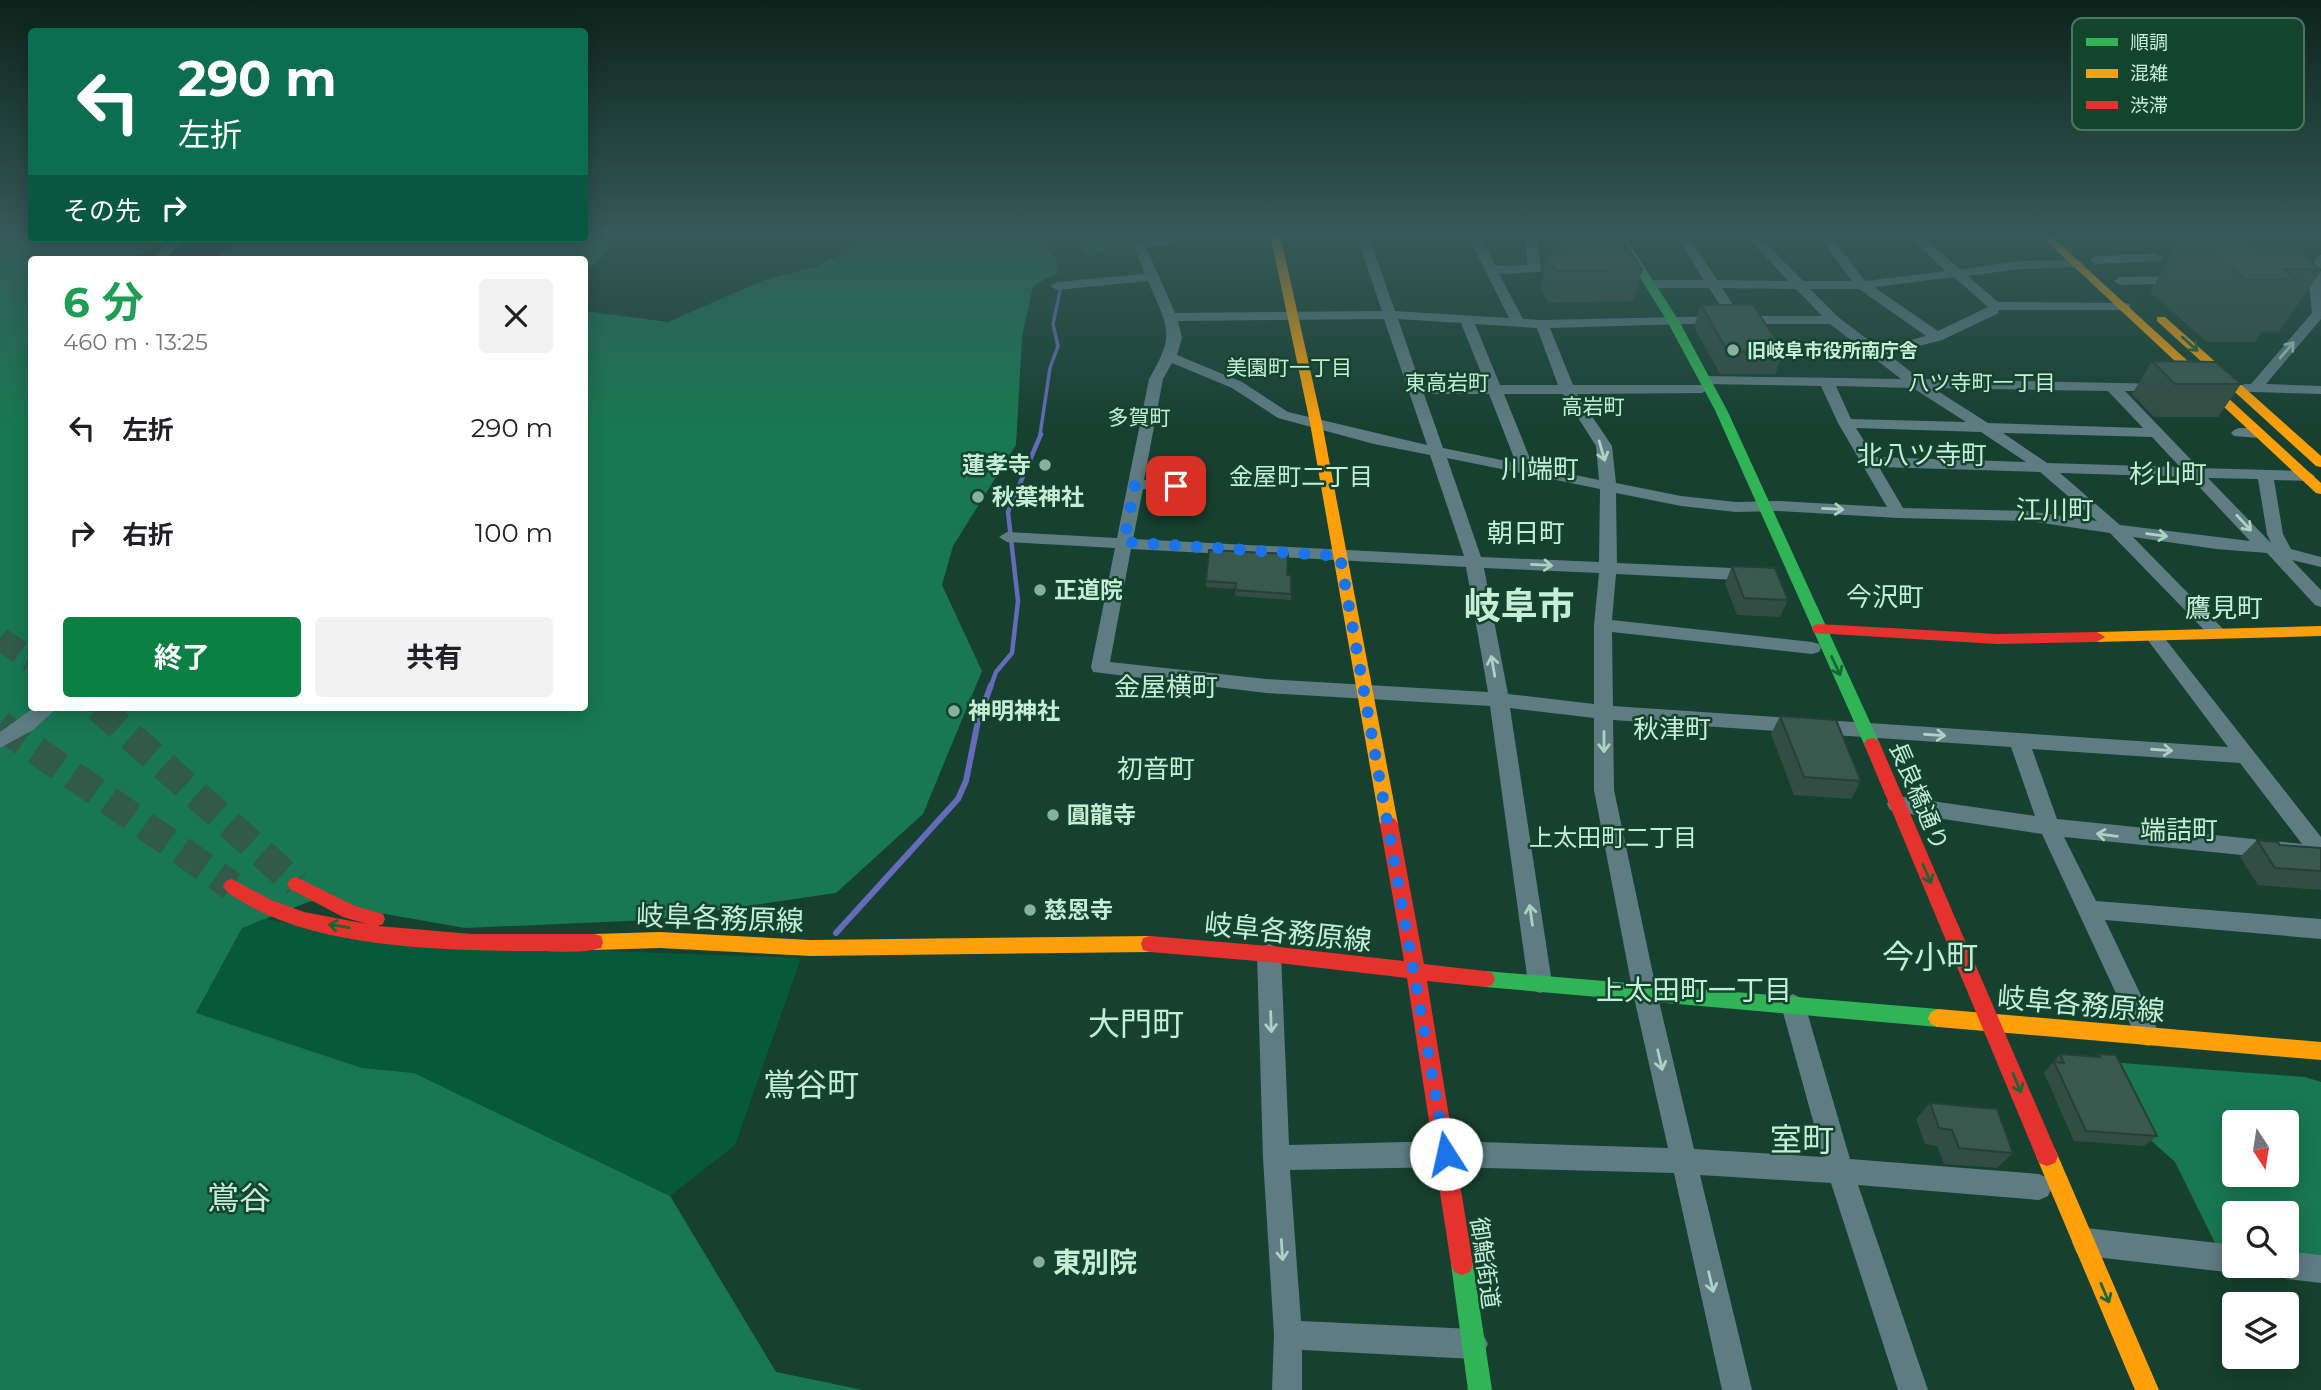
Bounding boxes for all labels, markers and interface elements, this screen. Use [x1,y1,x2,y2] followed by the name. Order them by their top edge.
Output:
[2072,18,2304,130] legend
[2130,31,2168,54] text: 順調
[178,49,337,108] text: 290 m
[63,56,154,147] icon: left
[2130,62,2168,85] text: 混雑
[2130,94,2168,117] text: 渋滞
[178,115,242,154] text: 左折
[155,189,193,227] icon: right
[63,195,141,227] text: その先
[63,276,144,328] text: 6 分
[479,279,553,353] button: close
[63,328,208,356] text: 460 m · 13:25
[2181,336,2199,352] one-way arrow
[1747,339,1918,362] place label: 旧岐阜市役所南庁舎
[1725,342,1741,358] marker: 旧岐阜市役所南庁舎
[2279,342,2295,360] one-way arrow
[1226,355,1352,380] district label: 美園町一丁目
[1405,370,1489,395] district label: 東高岩町
[1909,370,2056,395] district label: 八ツ寺町一丁目
[1562,394,1625,419] district label: 高岩町
[1108,405,1171,430] district label: 多賀町
[63,409,101,447] icon: left
[471,412,553,444] text: 290 m
[122,414,174,446] text: 左折
[1596,439,1609,461] one-way arrow
[1857,439,1987,471] district label: 北八ツ寺町
[962,451,1031,479] place label: 蓮孝寺
[1501,453,1579,485] district label: 川端町
[1146,456,1206,516] pin
[1037,457,1053,473] marker: 蓮孝寺
[2129,458,2207,490] district label: 杉山町
[1229,462,1373,491] district label: 金屋町二丁目
[1157,467,1195,505] icon: arrive
[992,483,1084,511] place label: 秋葉神社
[970,489,986,505] marker: 秋葉神社
[2016,494,2094,526] district label: 江川町
[1821,503,1844,516] one-way arrow
[63,514,101,552] icon: right
[2235,514,2252,531] one-way arrow
[475,517,553,549] text: 100 m
[1487,517,1565,549] district label: 朝日町
[122,519,174,551] text: 右折
[2145,529,2168,542] one-way arrow
[1531,558,1554,571] one-way arrow
[1054,576,1123,604] place label: 正道院
[1846,581,1924,613] district label: 今沢町
[1032,582,1048,598] marker: 正道院
[1464,583,1575,628] district label: 岐阜市
[2185,592,2263,624] district label: 鷹見町
[63,617,301,697] button: 終了
[315,617,553,697] button: 共有
[1486,655,1499,678] one-way arrow
[1830,655,1843,676] one-way arrow
[1114,671,1218,703] district label: 金屋横町
[968,697,1060,725] place label: 神明神社
[946,703,962,719] marker: 神明神社
[1633,713,1711,745] district label: 秋津町
[1923,729,1945,742] one-way arrow
[1597,731,1611,754] one-way arrow
[1884,738,1954,854] street label: 長良橋通り
[2150,744,2172,757] one-way arrow
[1117,753,1195,785] district label: 初音町
[1067,801,1136,829] place label: 圓龍寺
[1045,807,1061,823] marker: 圓龍寺
[2140,814,2218,846] district label: 端詰町
[1529,823,1697,852] district label: 上太田町二丁目
[2096,829,2119,842] one-way arrow
[1921,863,1934,884] one-way arrow
[1044,896,1113,924] place label: 慈恩寺
[635,898,805,938] street label: 岐阜各務原線
[1022,902,1038,918] marker: 慈恩寺
[1524,905,1537,927] one-way arrow
[1203,906,1373,958] street label: 岐阜各務原線
[328,919,351,932] one-way arrow
[1882,937,1978,976] district label: 今小町
[1596,973,1792,1007] district label: 上太田町一丁目
[1996,980,2166,1028] street label: 岐阜各務原線
[1088,1004,1184,1043] district label: 大門町
[1265,1011,1278,1034] one-way arrow
[1653,1048,1667,1071] one-way arrow
[763,1065,859,1104] district label: 鴬谷町
[2011,1072,2024,1093] one-way arrow
[2222,1110,2300,1186] north arrow
[2222,1110,2299,1369] map controls
[1409,1117,1483,1191] position arrow
[1770,1120,1834,1159] district label: 室町
[207,1178,271,1217] district label: 鴬谷
[2222,1201,2299,1278] button: search
[1465,1215,1505,1311] street label: 御鮨街道
[1276,1238,1289,1260] one-way arrow
[1053,1245,1137,1279] place label: 東別院
[1031,1254,1047,1270] marker: 東別院
[1705,1270,1718,1292] one-way arrow
[2099,1282,2112,1303] one-way arrow
[2222,1292,2299,1369] button: layers

